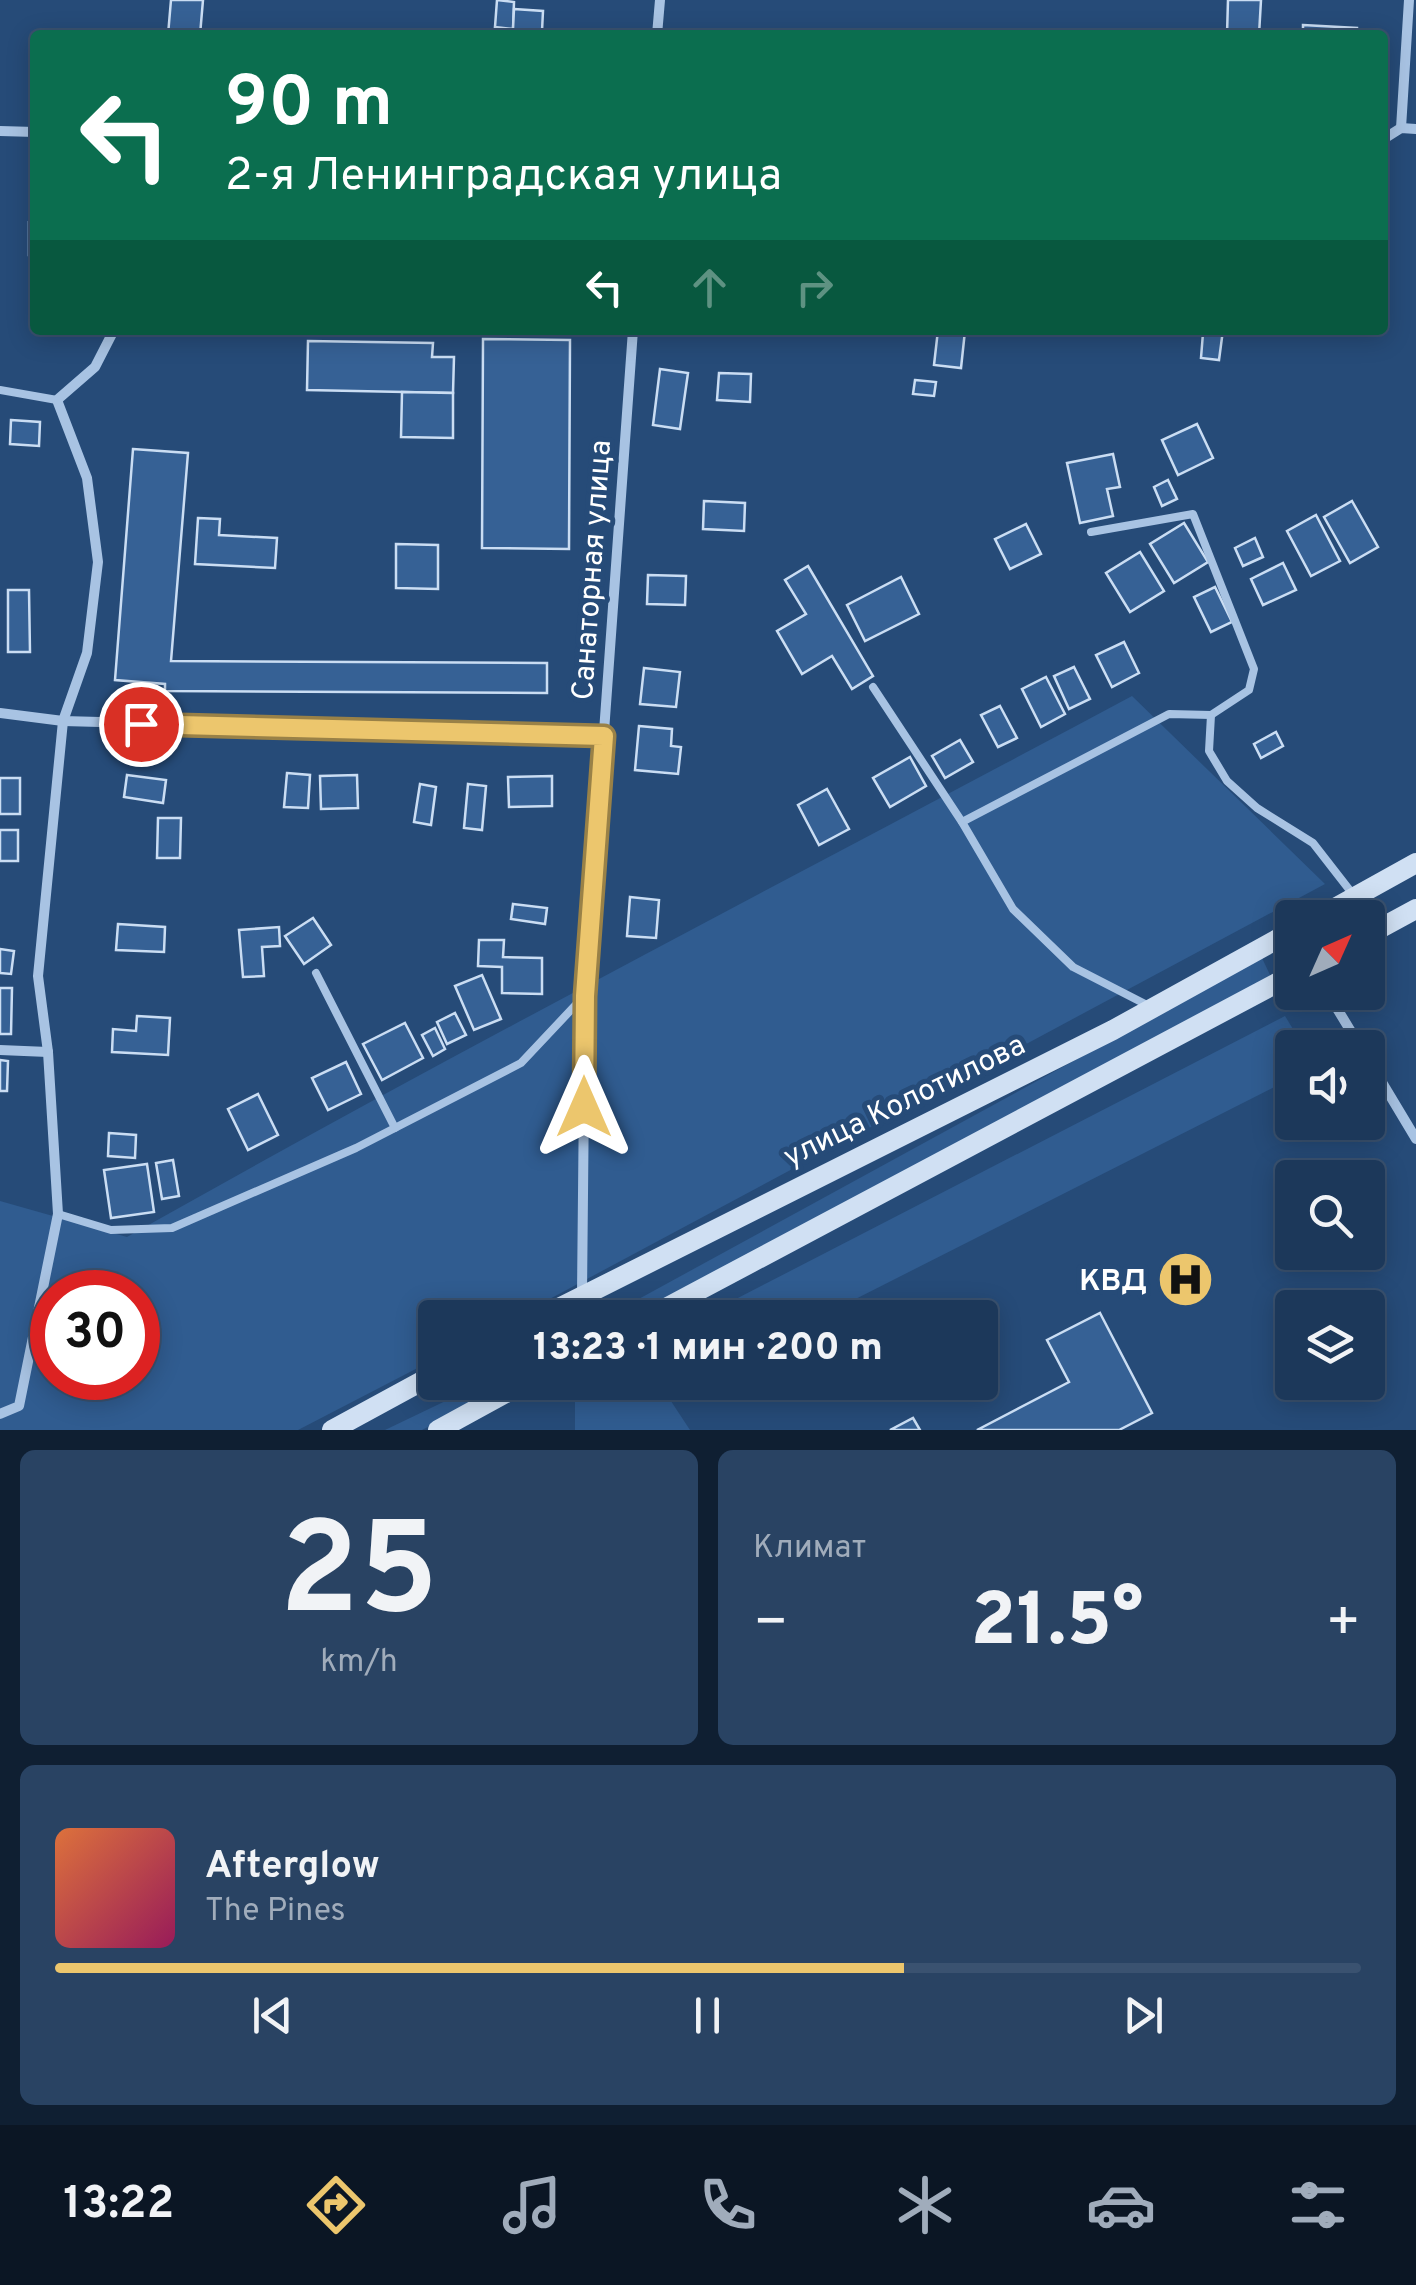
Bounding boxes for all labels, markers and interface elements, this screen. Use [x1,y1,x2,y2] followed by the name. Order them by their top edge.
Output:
[225,62,393,151] text: 90 m
[60,70,190,200] icon: left
[225,149,782,206] text: 2-я Ленинградская улица
[577,260,632,315] icon: left
[682,260,737,315] icon: ahead
[787,260,842,315] icon: right
[566,439,621,702] street label: Санаторная улица
[99,682,184,767] pin
[114,697,169,752] icon: arrive
[1275,900,1385,1010] north arrow
[1275,900,1385,1400] map controls
[778,1028,1032,1177] street label: улица Колотилова
[1275,1030,1385,1140] button: sound
[532,1055,636,1159] position arrow
[1275,1160,1385,1270] button: search
[1156,1250,1216,1310] hospital icon: КВД
[1079,1264,1147,1301] place label: КВД
[30,1270,160,1400] speed limit sign: 30
[1275,1290,1385,1400] button: layers
[533,1325,883,1374] text: 13:23 · 1 мин · 200 m
[280,1495,438,1660] text: 25
[753,1529,866,1569] text: Климат
[971,1577,1143,1672] text: 21.5°
[753,1590,788,1660] text: −
[1326,1590,1361,1660] text: +
[320,1643,398,1683] text: km/h
[205,1843,380,1892] text: Afterglow
[205,1892,346,1932] text: The Pines
[245,1988,300,2043] icon: previous
[680,1988,735,2043] icon: pause
[1116,1988,1171,2043] icon: next
[301,2170,371,2240] icon: directions
[497,2170,567,2240] icon: music
[693,2170,763,2240] icon: phone
[890,2170,960,2240] icon: climate
[1086,2170,1156,2240] icon: car
[1283,2170,1353,2240] icon: filters
[63,2177,174,2234] text: 13:22

